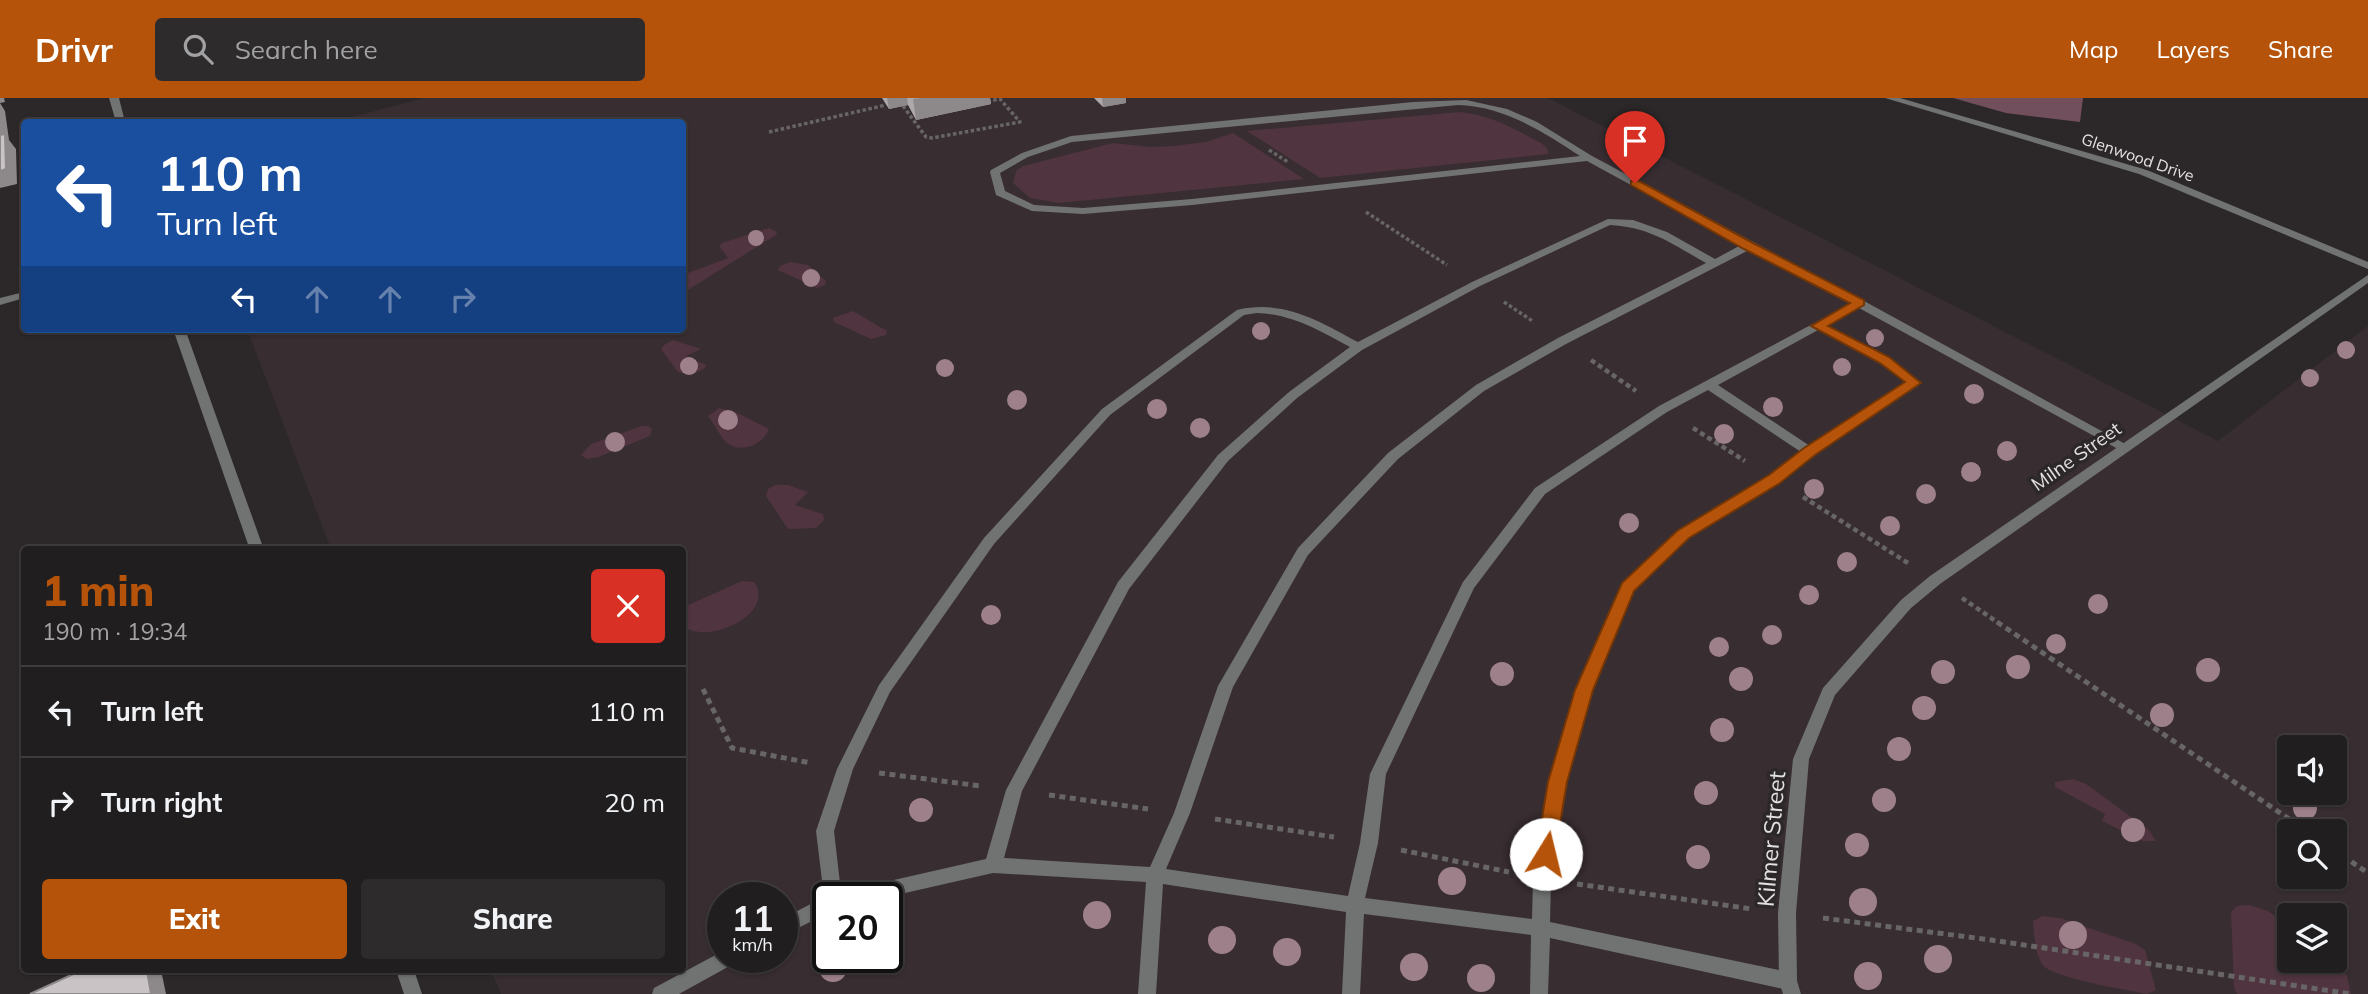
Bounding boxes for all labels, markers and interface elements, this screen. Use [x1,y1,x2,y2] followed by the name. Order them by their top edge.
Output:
[155,18,645,81] search box
[35,29,113,70] text: Drivr
[179,30,217,68] icon: search
[235,33,378,66] text: Search here
[2069,34,2118,64] text: Map
[2156,34,2230,64] text: Layers
[2268,34,2333,64] text: Share
[1605,111,1665,183] pin
[1616,122,1654,160] icon: arrive
[2079,128,2197,186] street label: Glenwood Drive
[157,142,303,203] text: 110 m
[42,147,133,238] icon: left
[157,203,277,243] text: Turn left
[225,280,263,318] icon: left
[298,280,336,318] icon: ahead
[371,280,409,318] icon: ahead
[444,280,482,318] icon: right
[2026,416,2126,496] street label: Milne Street
[42,564,155,617] text: 1 min
[591,569,665,643] button: close
[42,617,187,646] text: 190 m · 19:34
[42,693,80,731] icon: left
[101,695,203,728] text: Turn left
[589,695,665,728] text: 110 m
[2277,735,2347,973] map controls
[2277,735,2347,805] button: sound
[1751,770,1791,908] street label: Kilmer Street
[42,784,80,822] icon: right
[101,786,222,819] text: Turn right
[604,786,665,819] text: 20 m
[1509,817,1583,891] position arrow
[2277,819,2347,889] button: search
[42,879,347,959] button: Exit
[361,879,665,959] button: Share
[812,882,903,973] speed limit sign: 20
[731,896,774,940] text: 11
[2277,903,2347,973] button: layers
[732,933,773,956] text: km/h

